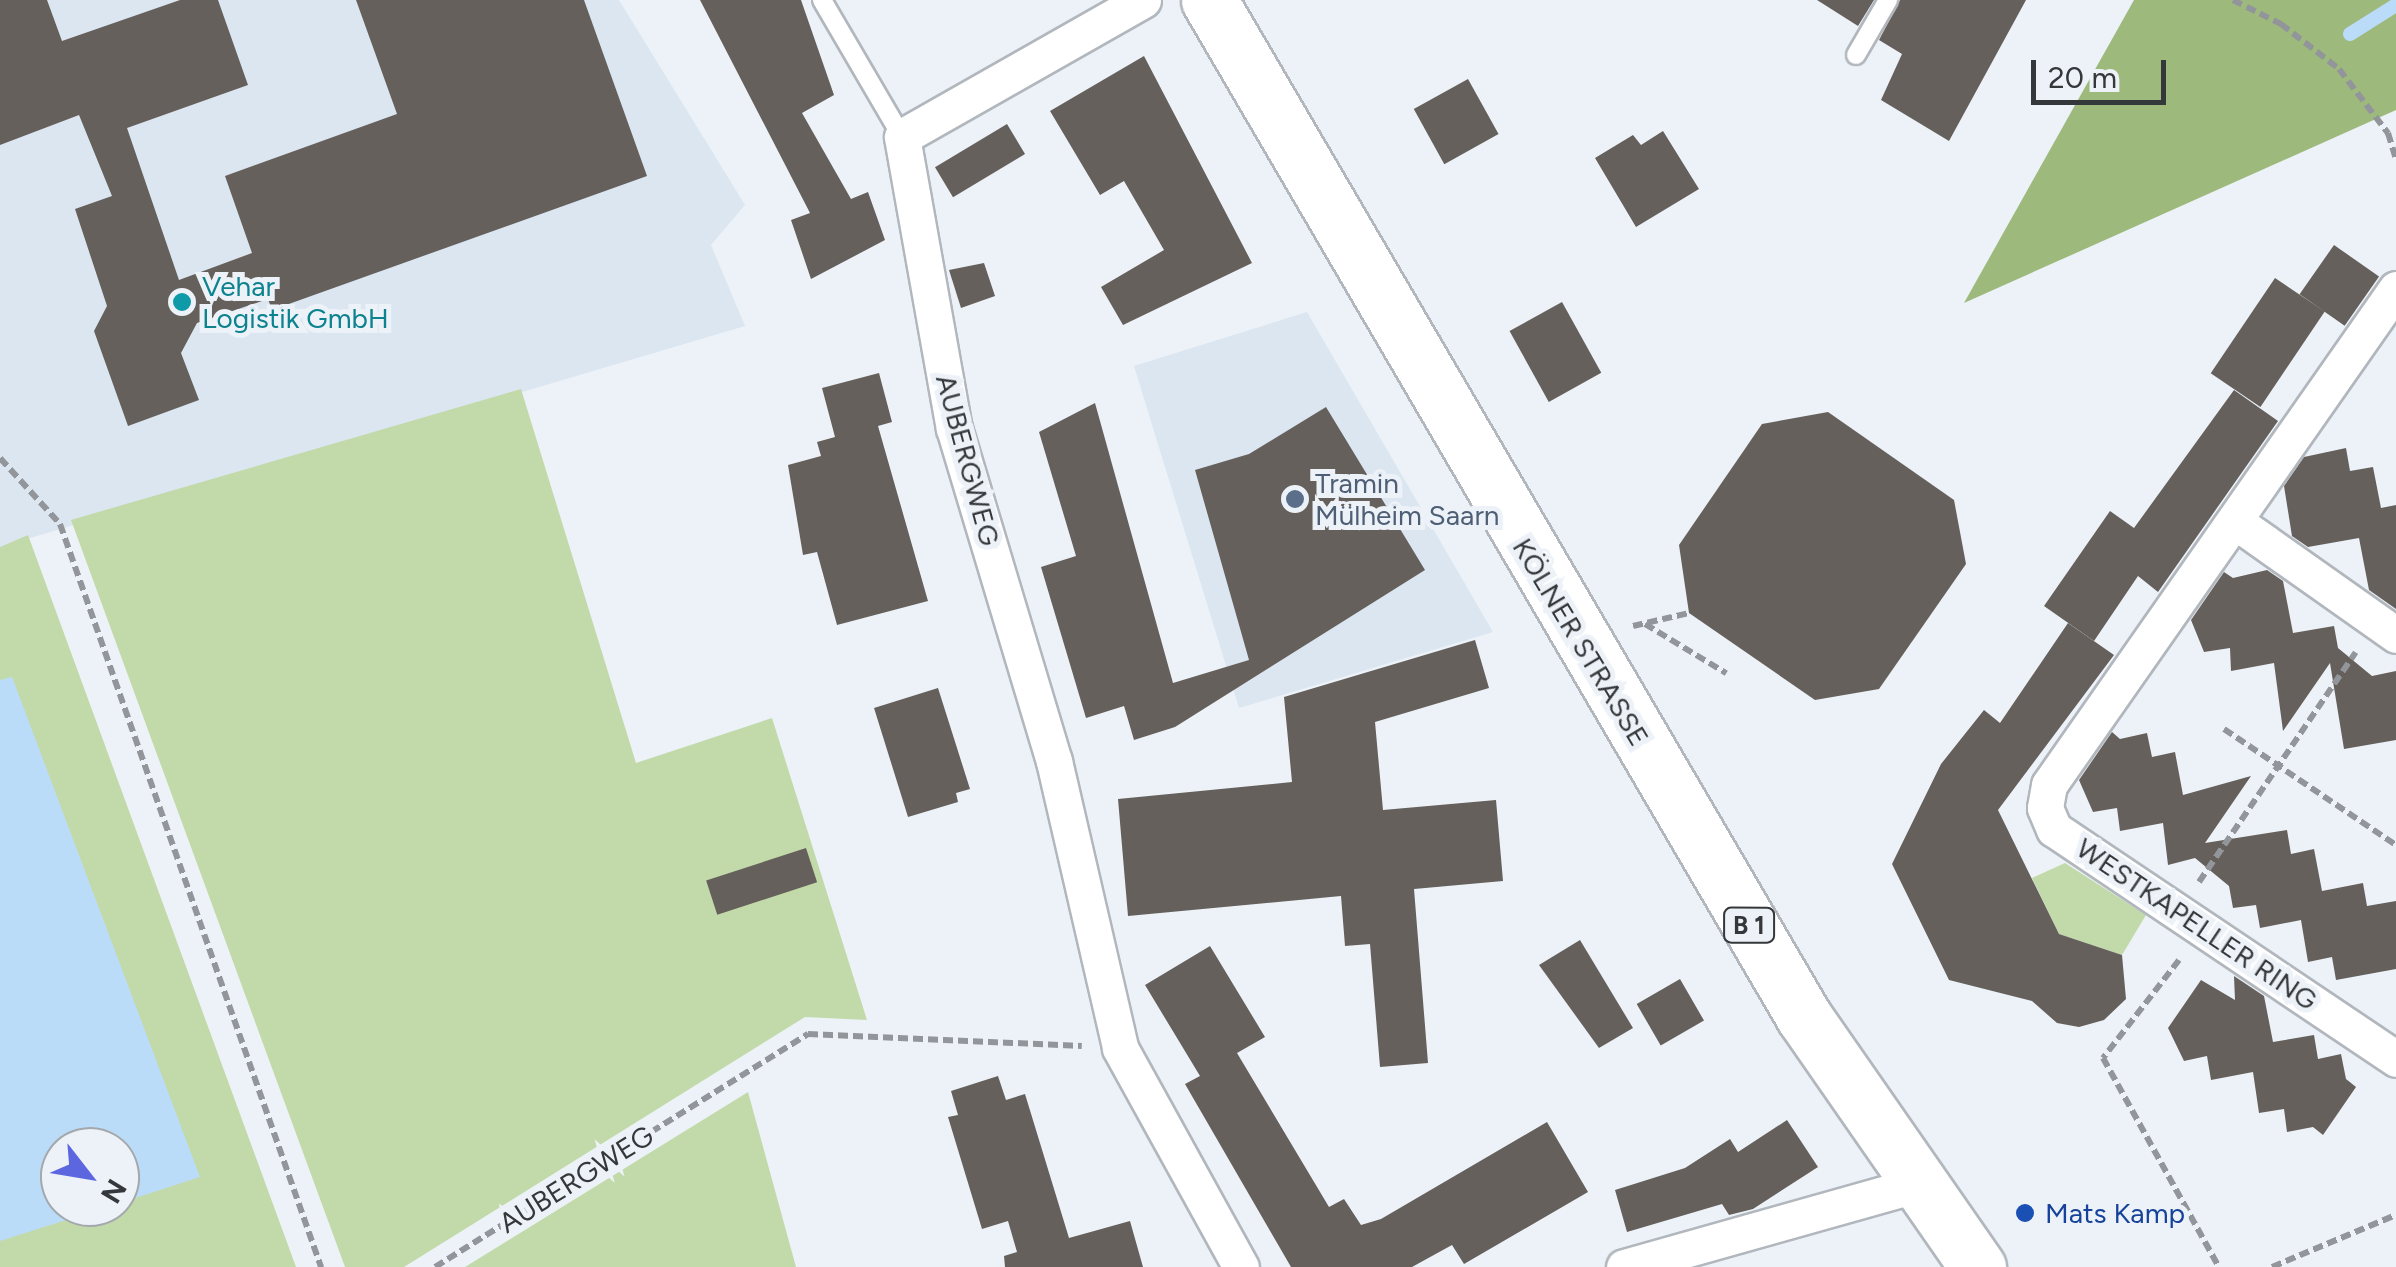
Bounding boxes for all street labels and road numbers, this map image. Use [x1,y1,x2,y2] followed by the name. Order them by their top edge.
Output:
[929,371,1007,549] street label: AUBERGWEG
[1506,532,1656,752] street label: KÖLNER STRASSE
[2070,831,2324,1017] street label: WESTKAPELLER RING
[1722,905,1776,945] road number: B 1
[492,1118,660,1240] street label: AUBERGWEG

